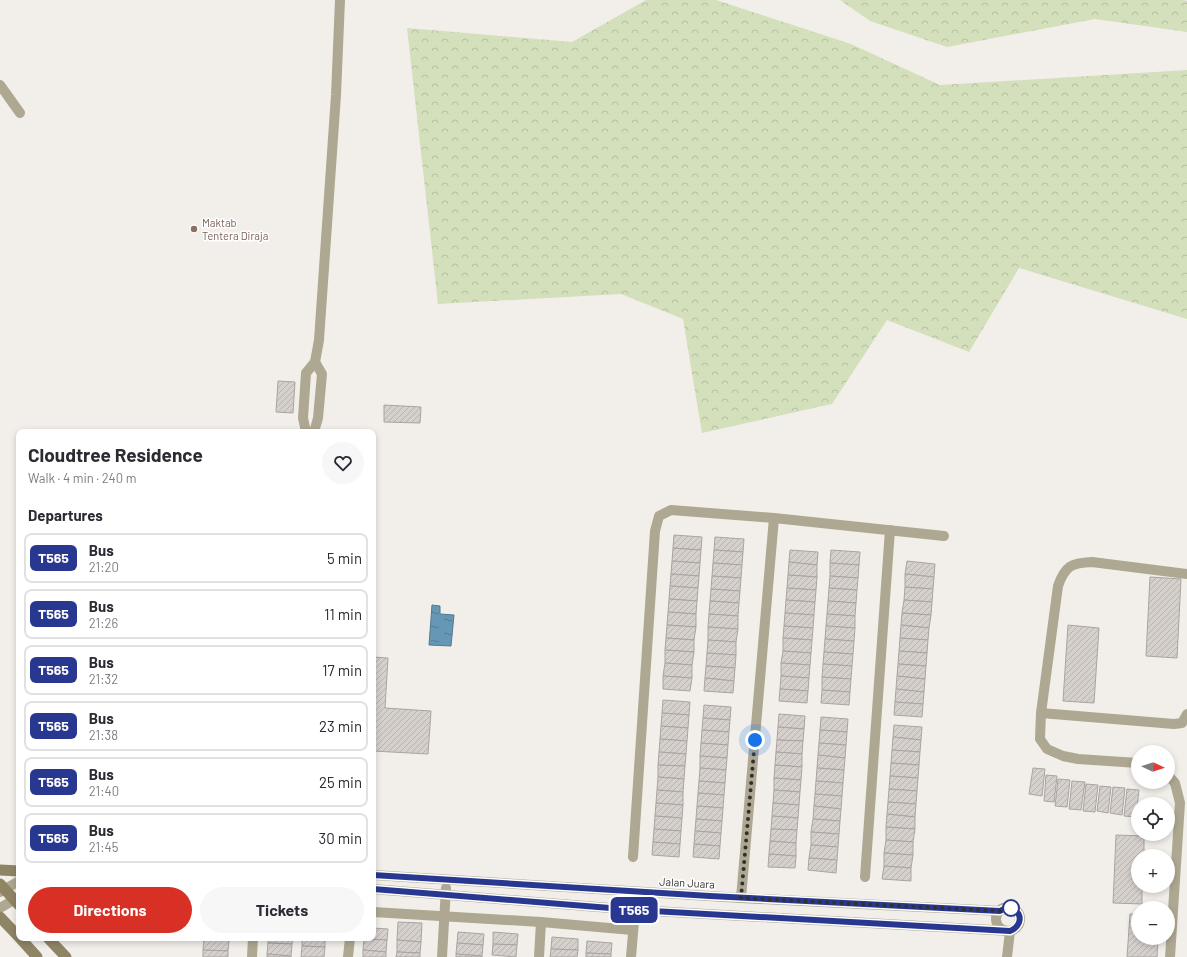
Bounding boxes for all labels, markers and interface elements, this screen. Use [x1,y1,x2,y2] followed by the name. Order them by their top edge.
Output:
[202,216,268,242] place label: Maktab Tentera Diraja
[189,224,199,234] marker: Maktab Tentera Diraja
[322,442,364,484] button: heart
[28,443,203,466] text: Cloudtree Residence
[28,470,136,486] text: Walk · 4 min · 240 m
[28,506,103,524] text: Departures
[89,541,114,559] text: Bus
[38,549,69,566] text: T565
[327,549,362,567] text: 5 min
[89,559,119,575] text: 21:20
[89,597,114,615] text: Bus
[38,605,69,622] text: T565
[324,605,362,623] text: 11 min
[89,615,118,631] text: 21:26
[89,653,114,671] text: Bus
[38,661,69,678] text: T565
[322,661,362,679] text: 17 min
[89,671,118,687] text: 21:32
[89,709,114,727] text: Bus
[38,717,69,734] text: T565
[319,717,362,735] text: 23 min
[89,727,118,743] text: 21:38
[745,730,765,750] your location
[1131,745,1175,789] north arrow
[1131,745,1175,945] map controls
[89,765,114,783] text: Bus
[38,773,69,790] text: T565
[319,773,362,791] text: 25 min
[89,783,119,799] text: 21:40
[1131,797,1175,841] button: locate
[89,821,114,839] text: Bus
[38,829,69,846] text: T565
[318,829,362,847] text: 30 min
[89,839,118,855] text: 21:45
[1131,849,1175,893] button: +
[659,875,715,890] street label: Jalan Juara
[28,887,192,933] button: Directions
[200,887,364,933] button: Tickets
[606,897,662,923] line badge: T565
[1002,899,1020,917] unlabelled marker
[619,901,649,918] text: T565
[1131,901,1175,945] button: −

